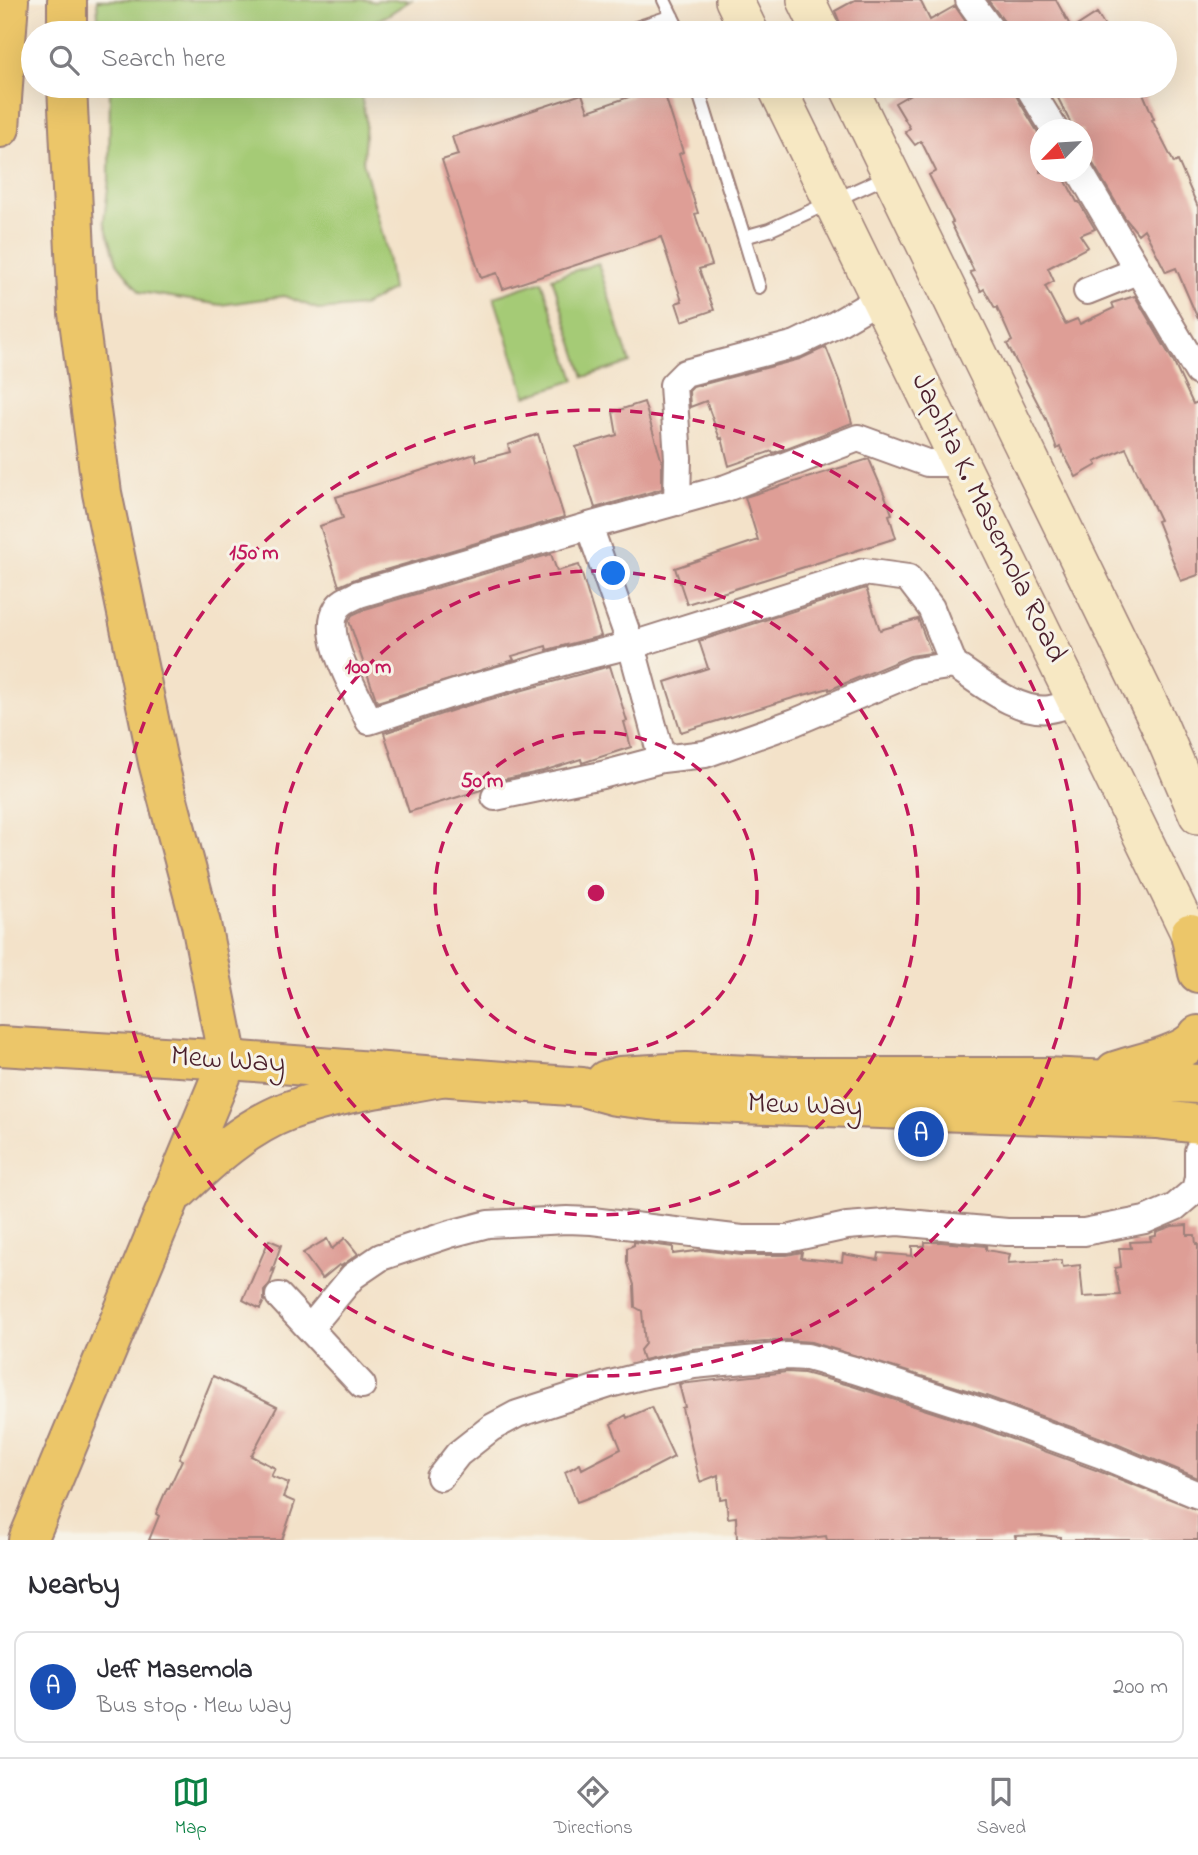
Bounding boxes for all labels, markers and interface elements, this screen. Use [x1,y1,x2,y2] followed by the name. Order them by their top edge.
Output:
[21,21,1177,98] search box
[45,41,83,79] icon: search
[101,41,226,79] text: Search here
[1030,119,1093,182] north arrow
[899,366,1077,670] street label: Japhta K. Masemola Road
[229,539,279,569] text: 150 m
[596,556,630,590] your location
[345,653,391,683] text: 100 m
[461,767,503,797] text: 50 m
[584,881,608,905] centre of rings
[169,1035,287,1087] street label: Mew Way
[747,1082,863,1130] street label: Mew Way
[898,1108,944,1160] pin: A
[28,1564,120,1608] text: Nearby
[97,1652,253,1690] text: Jeff Masemola
[46,1671,60,1704] text: A
[1113,1671,1168,1704] text: 200 m
[97,1690,291,1723] text: Bus stop · Mew Way
[172,1773,210,1842] tab: Map
[554,1773,633,1842] tab: Directions
[977,1773,1026,1842] tab: Saved

